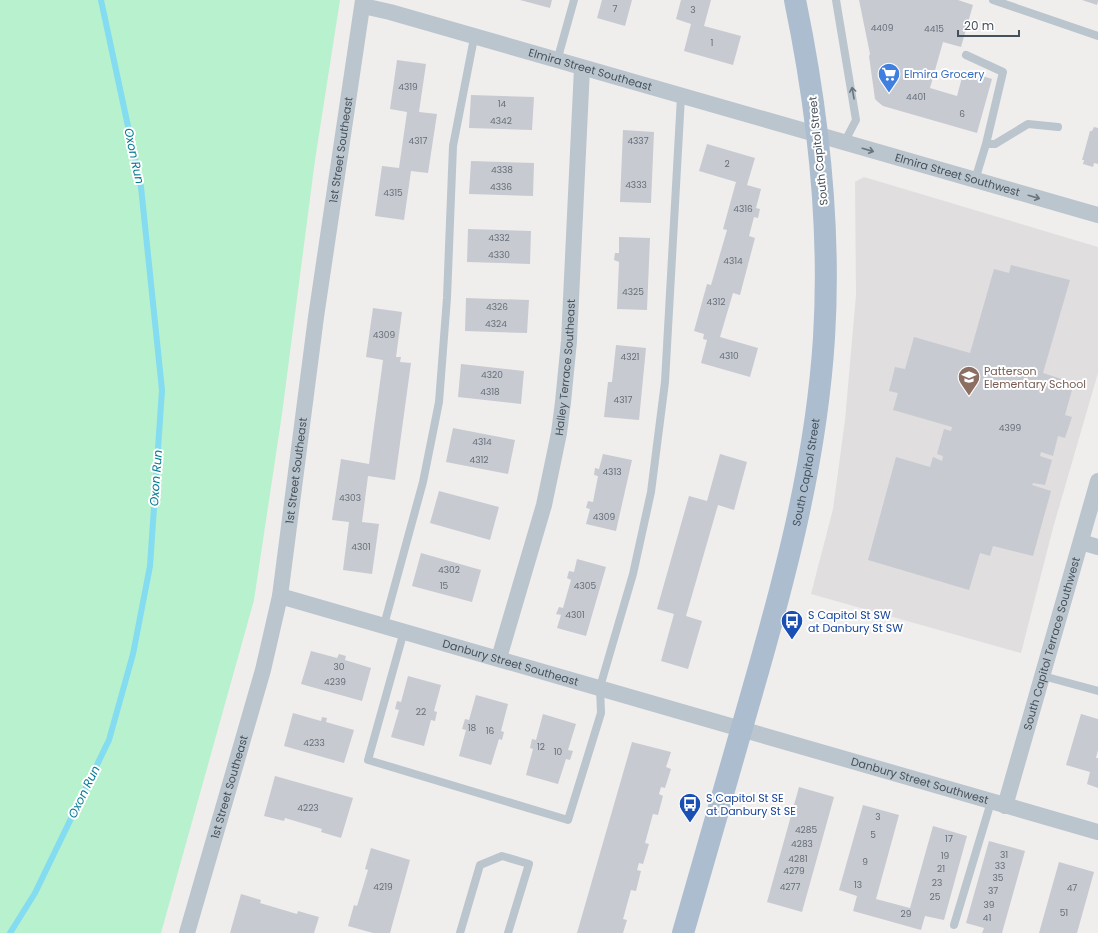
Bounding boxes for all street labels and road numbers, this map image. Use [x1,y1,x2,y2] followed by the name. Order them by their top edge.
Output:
[527,44,654,95] street label: Elmira Street Southeast
[325,96,357,204] street label: 1st Street Southeast
[804,96,832,206] street label: South Capitol Street
[893,149,1022,200] street label: Elmira Street Southwest
[551,299,579,437] street label: Halley Terrace Southeast
[281,417,311,525] street label: 1st Street Southeast
[788,417,824,528] street label: South Capitol Street
[1019,555,1084,732] street label: South Capitol Terrace Southwest
[441,635,580,690] street label: Danbury Street Southeast
[207,733,252,841] street label: 1st Street Southeast
[849,753,991,808] street label: Danbury Street Southwest

